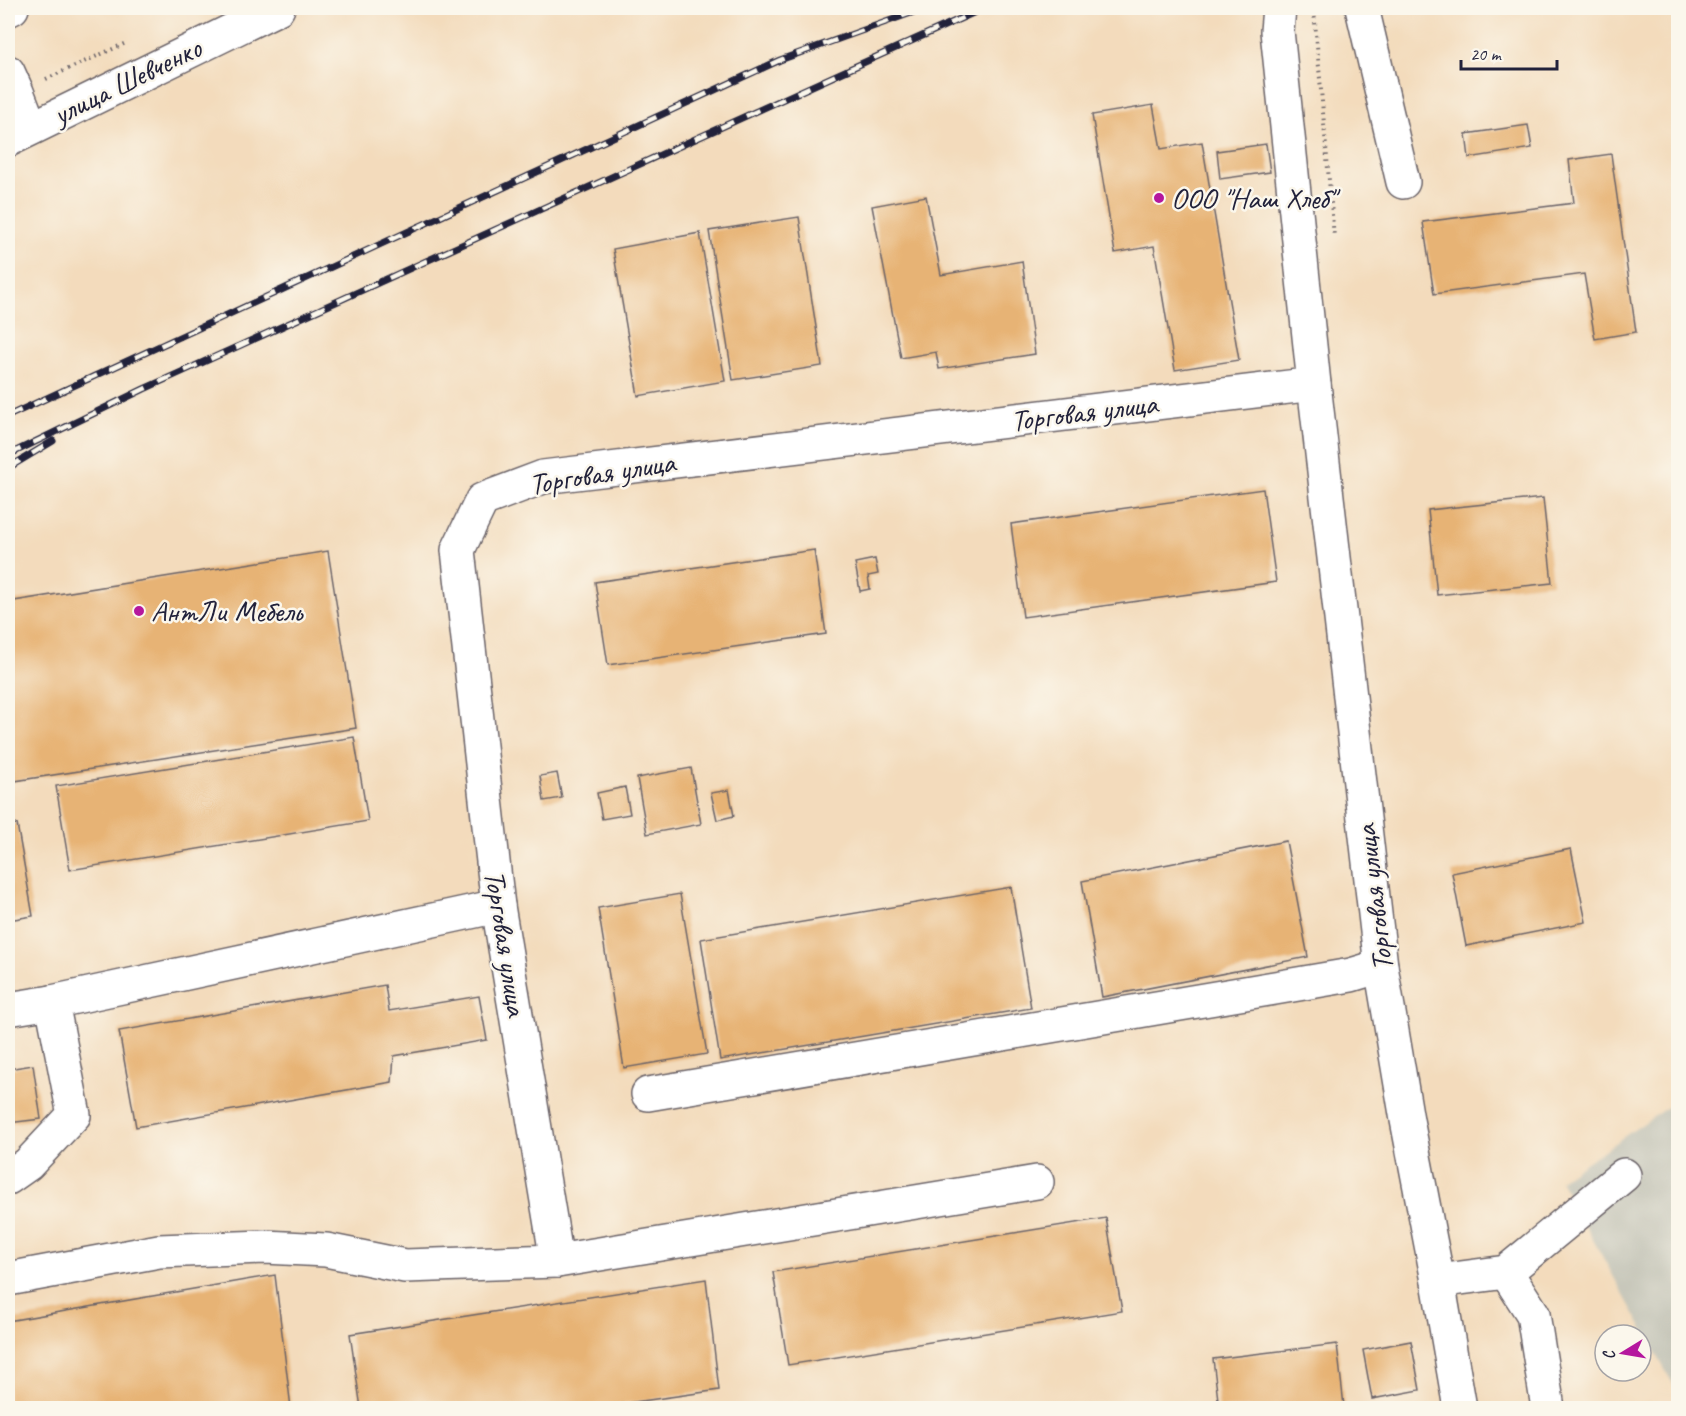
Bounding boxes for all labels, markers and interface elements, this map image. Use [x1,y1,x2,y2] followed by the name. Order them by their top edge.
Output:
[45,28,209,134] street label: улица Шевченко
[1461,33,1557,71] scale bar
[1470,43,1503,65] text: 20 m
[1171,179,1341,217] place label: ООО "Наш Хлеб"
[1152,191,1166,205] marker: ООО "Наш Хлеб"
[1009,384,1161,440] street label: Торговая улица
[526,442,679,503] street label: Торговая улица
[151,592,304,630] place label: АнтЛи Мебель
[132,604,146,618] marker: АнтЛи Мебель
[1346,821,1402,973] street label: Торговая улица
[476,867,537,1020] street label: Торговая улица
[1593,1323,1653,1383] north arrow
[1598,1348,1620,1361] text: С

